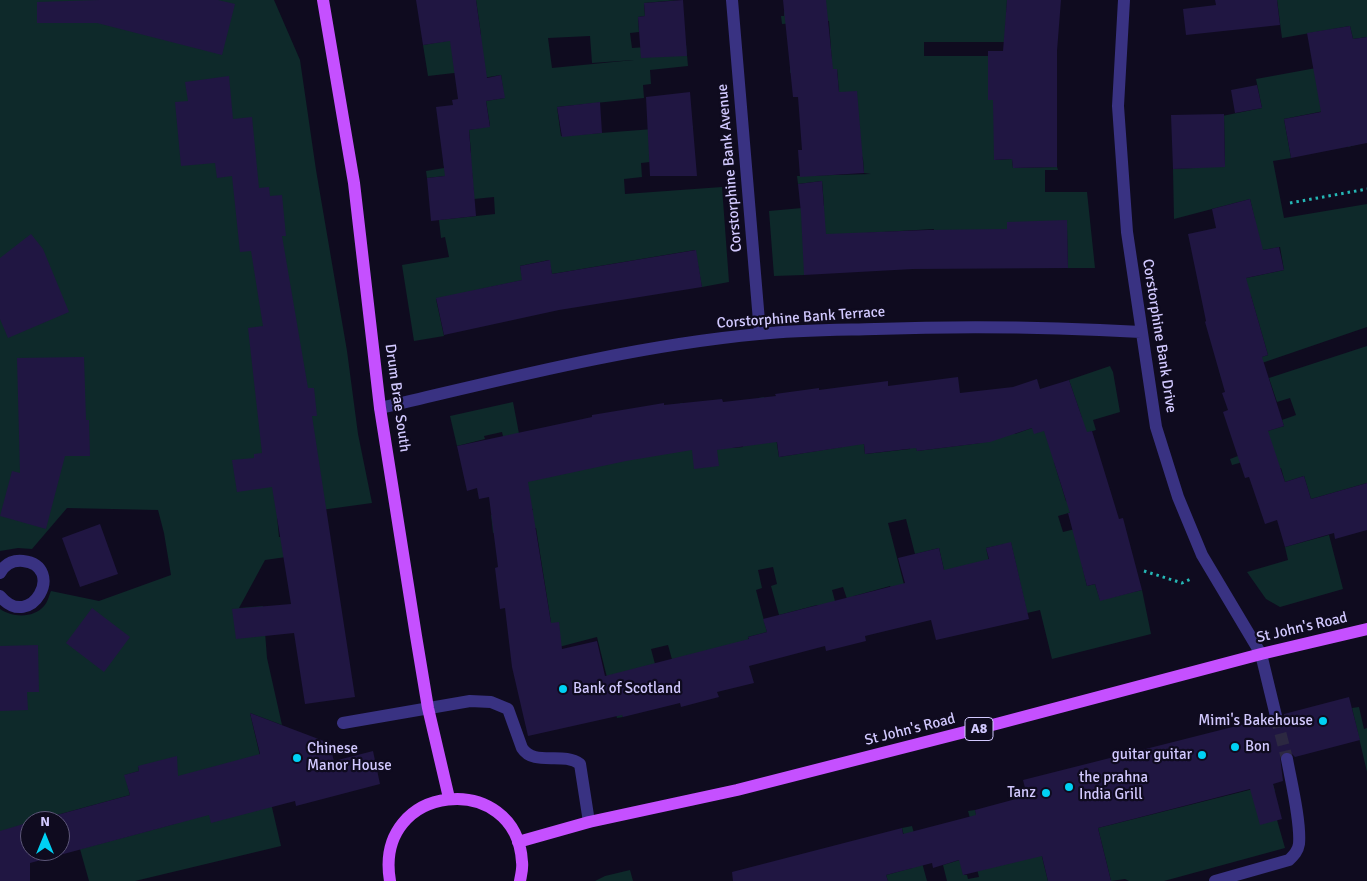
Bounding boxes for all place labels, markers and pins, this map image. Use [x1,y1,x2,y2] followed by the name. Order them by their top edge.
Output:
[573,680,681,698] place label: Bank of Scotland
[557,683,569,695] marker: Bank of Scotland
[1198,712,1313,730] place label: Mimi's Bakehouse
[1317,715,1329,727] marker: Mimi's Bakehouse
[1245,738,1270,756] place label: Bon
[307,740,392,775] place label: Chinese Manor House
[1229,741,1241,753] marker: Bon
[1112,746,1192,764] place label: guitar guitar
[1196,749,1208,761] marker: guitar guitar
[291,752,303,764] marker: Chinese Manor House
[1079,769,1148,804] place label: the prahna India Grill
[1063,781,1075,793] marker: the prahna India Grill
[1007,784,1036,802] place label: Tanz
[1040,787,1052,799] marker: Tanz

